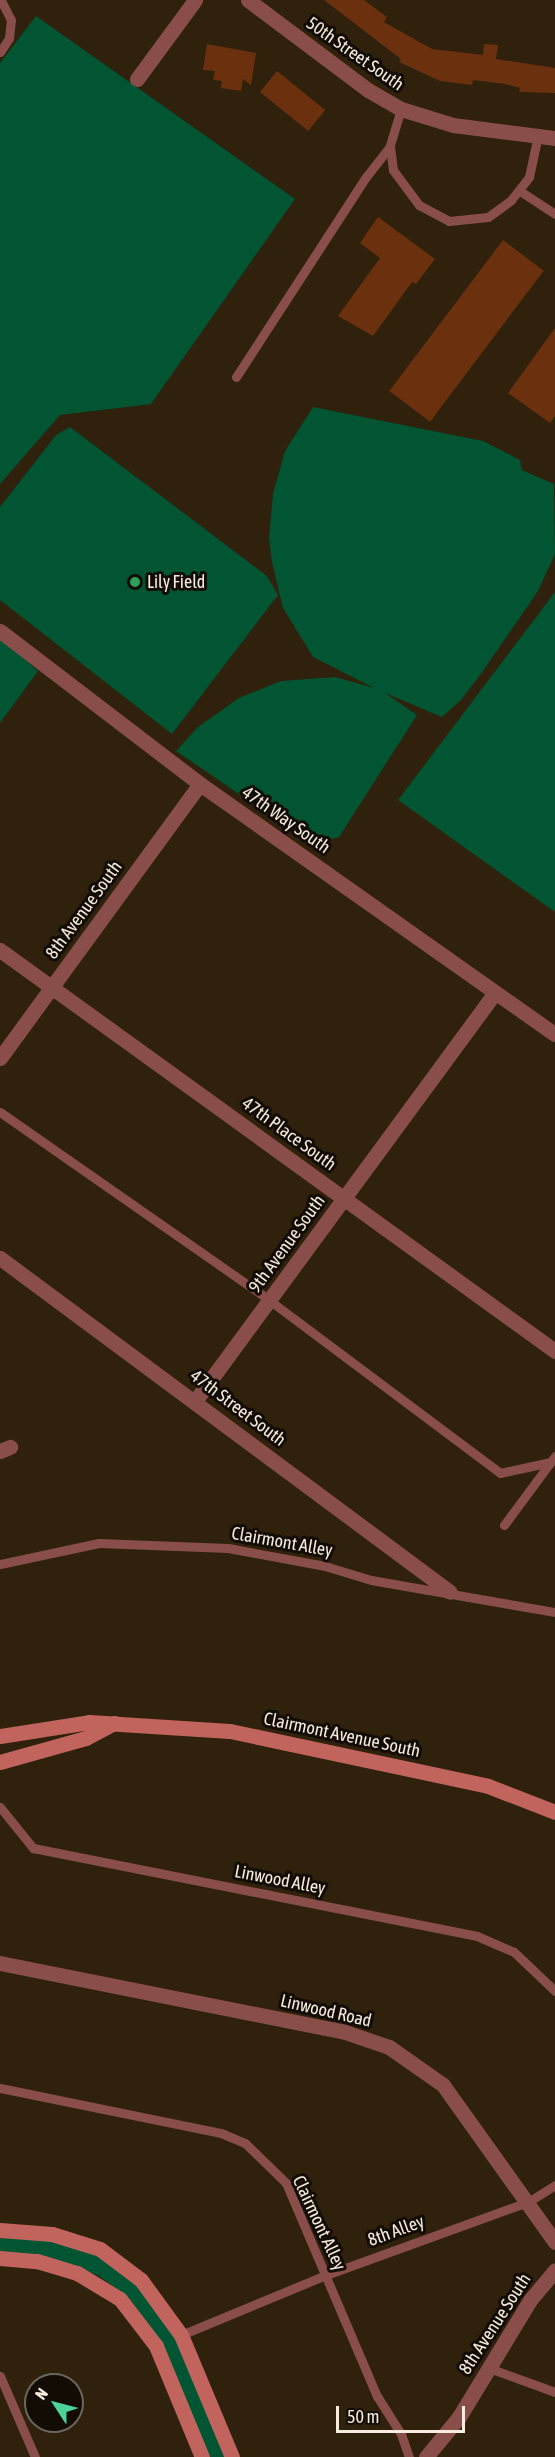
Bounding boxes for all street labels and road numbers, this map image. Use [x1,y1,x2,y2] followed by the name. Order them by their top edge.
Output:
[302,12,408,96] street label: 50th Street South
[238,782,334,858] street label: 47th Way South
[41,857,127,963] street label: 8th Avenue South
[238,1093,340,1175] street label: 47th Place South
[244,1191,330,1297] street label: 9th Avenue South
[186,1365,290,1451] street label: 47th Street South
[230,1523,334,1561] street label: Clairmont Alley
[262,1708,422,1762] street label: Clairmont Avenue South
[233,1861,327,1899] street label: Linwood Alley
[278,1990,374,2032] street label: Linwood Road
[288,2172,350,2274] street label: Clairmont Alley
[365,2211,427,2251] street label: 8th Alley
[454,2270,536,2378] street label: 8th Avenue South

